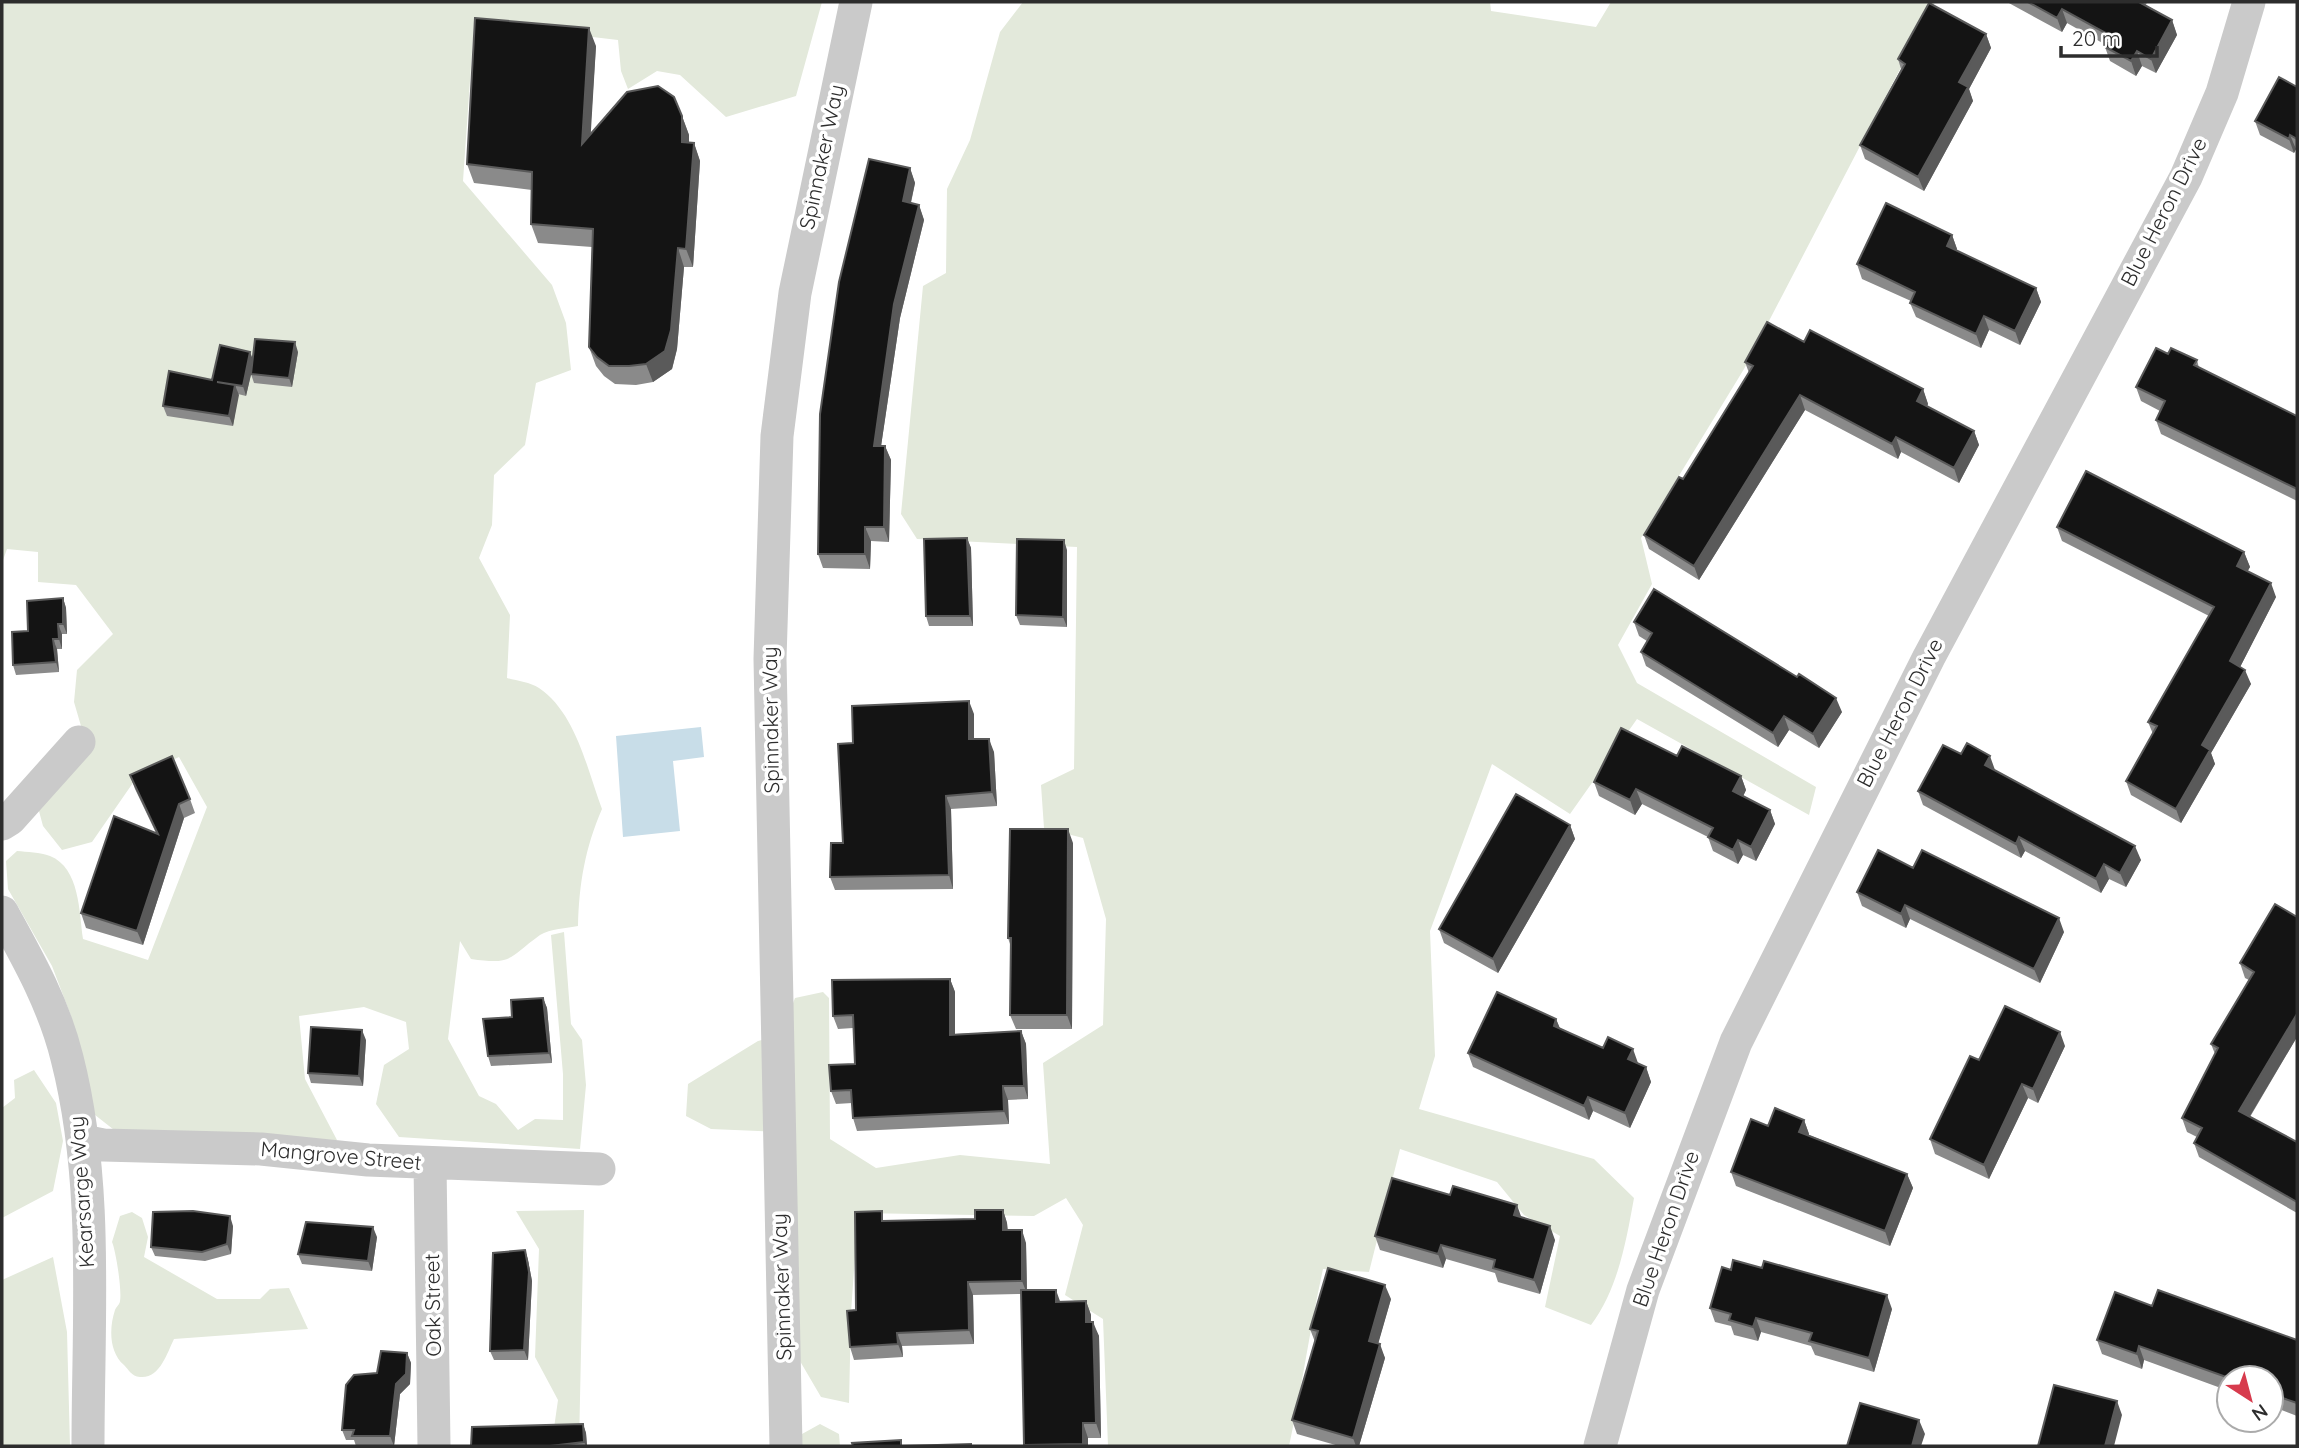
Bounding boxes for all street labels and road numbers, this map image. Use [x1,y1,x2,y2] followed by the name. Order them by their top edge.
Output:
[793,82,849,232] street label: Spinnaker Way
[2114,133,2212,290] street label: Blue Heron Drive
[1850,634,1948,791] street label: Blue Heron Drive
[756,646,784,794] street label: Spinnaker Way
[63,1115,99,1269] street label: Kearsarge Way
[259,1135,423,1175] street label: Mangrove Street
[1626,1147,1704,1310] street label: Blue Heron Drive
[765,1213,797,1361] street label: Spinnaker Way
[418,1253,446,1357] street label: Oak Street

